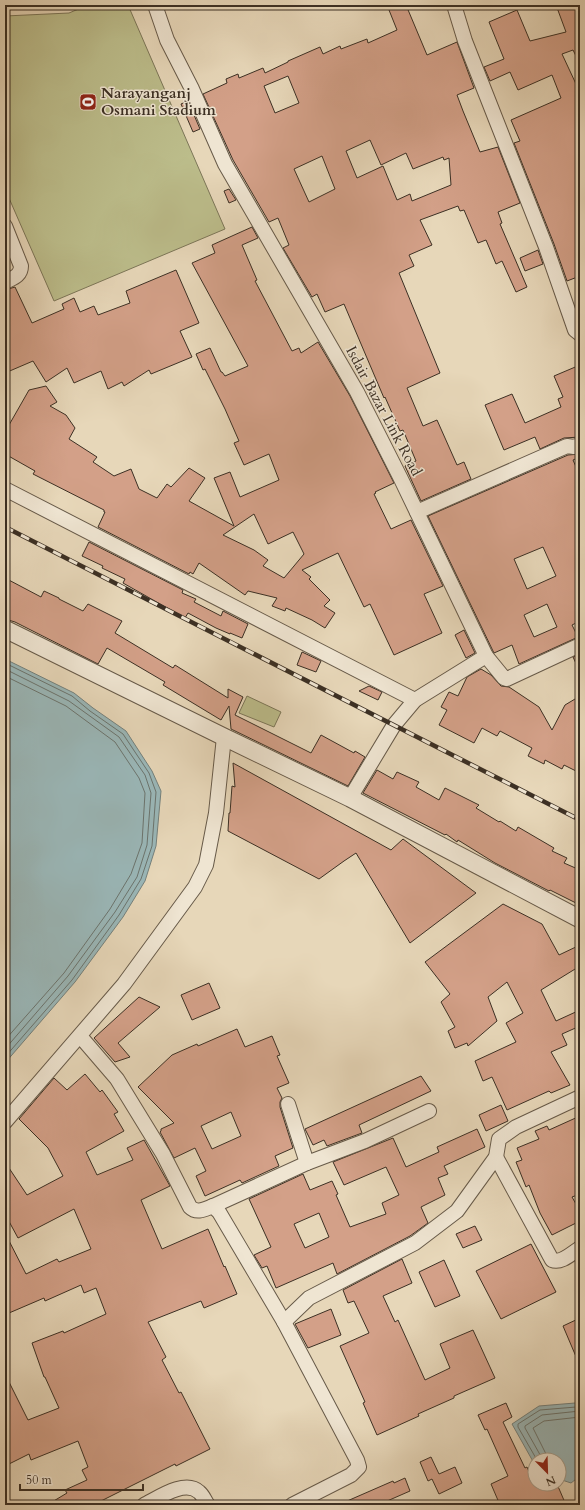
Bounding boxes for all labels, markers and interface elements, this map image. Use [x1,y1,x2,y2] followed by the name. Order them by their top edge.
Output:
[101,83,216,120] place label: Narayanganj Osmani Stadium
[78,92,98,112] sports icon: Narayanganj Osmani Stadium
[341,342,427,480] street label: Isdair Bazar Link Road
[527,1452,567,1492] north arrow
[20,1466,143,1492] scale bar
[26,1472,53,1488] text: 50 m
[543,1472,558,1490] text: N

